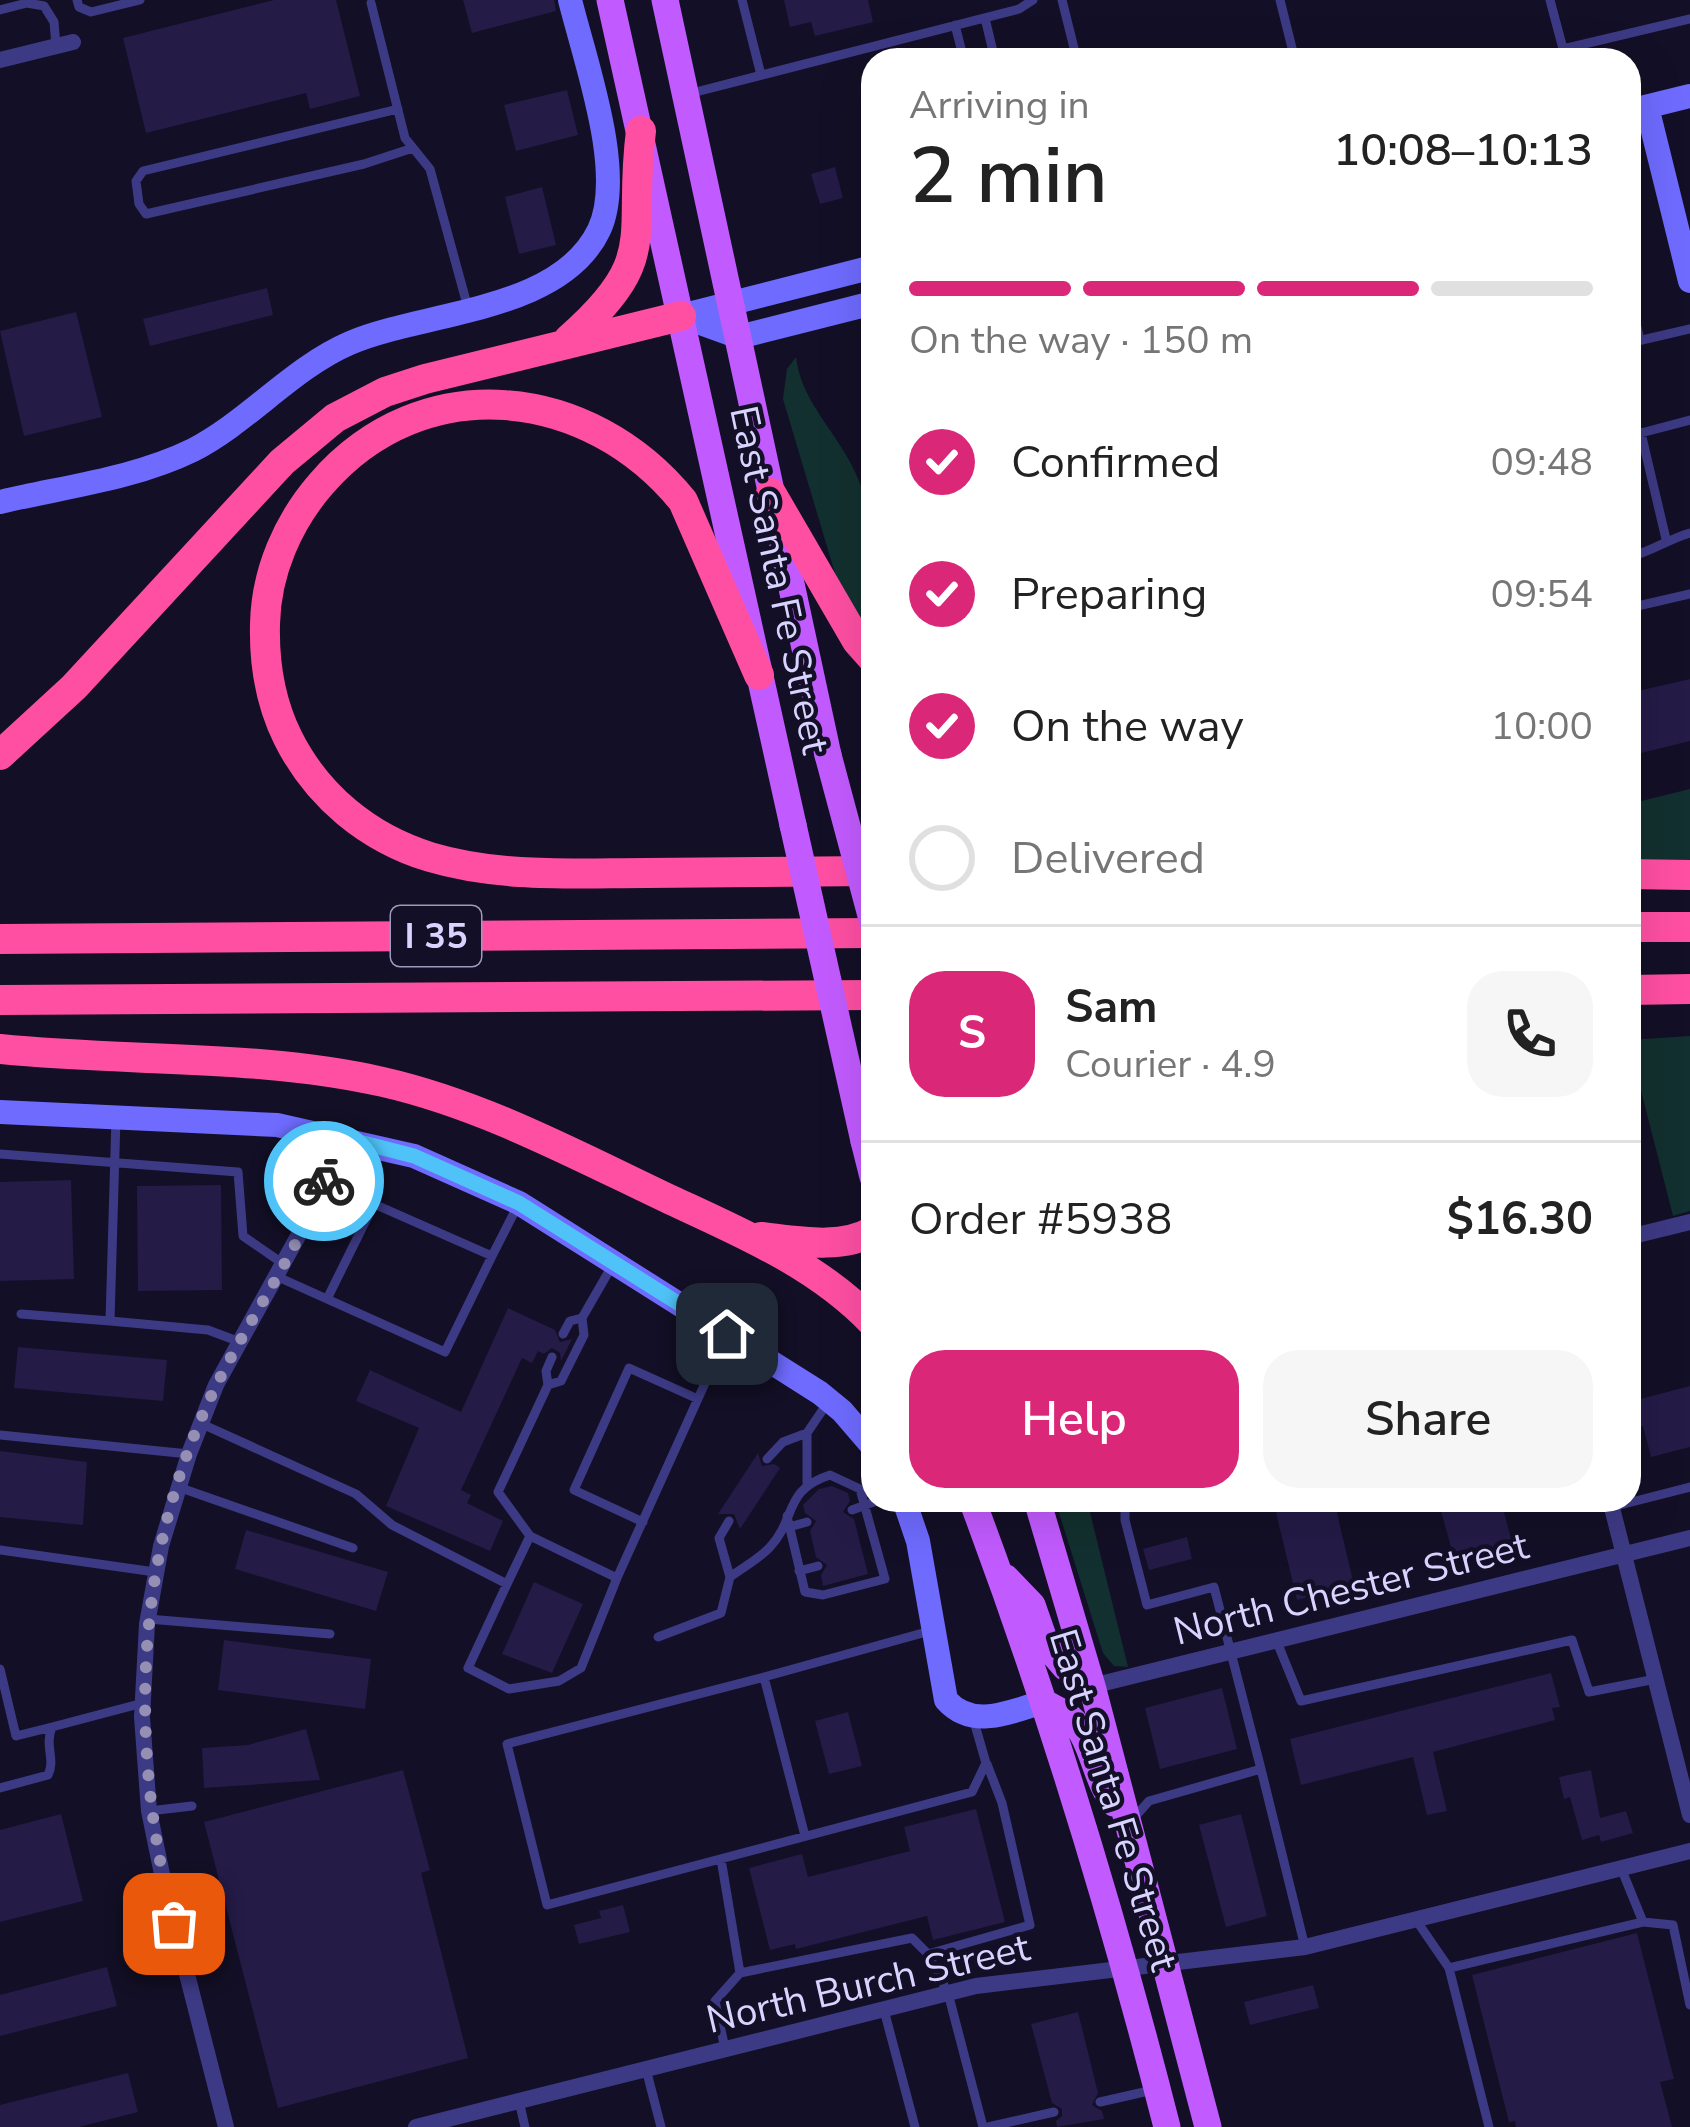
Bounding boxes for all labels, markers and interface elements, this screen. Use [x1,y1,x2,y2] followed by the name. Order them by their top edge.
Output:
[909,79,1090,132] text: Arriving in
[1333,120,1593,181] text: 10:08–10:13
[909,123,1108,230] text: 2 min
[909,314,1253,367] text: On the way · 150 m
[716,401,842,759] street label: East Santa Fe Street
[909,429,975,495] icon: check
[1011,432,1220,493] text: Confirmed
[1491,436,1593,489] text: 09:48
[909,561,975,627] icon: check
[1011,564,1207,625] text: Preparing
[1491,568,1593,621] text: 09:54
[909,693,975,759] icon: check
[1011,696,1244,757] text: On the way
[1491,700,1593,753] text: 10:00
[1011,828,1205,889] text: Delivered
[391,906,481,966] road number: I 35
[1467,971,1593,1097] button: phone
[1065,977,1157,1038] text: Sam
[958,1003,986,1064] text: S
[1065,1038,1276,1091] text: Courier · 4.9
[264,1121,384,1241] courier
[291,1148,357,1214] icon: bike
[909,1189,1172,1250] text: Order #5938
[1447,1189,1593,1250] text: $16.30
[676,1283,778,1385] pin
[694,1301,760,1367] icon: home
[909,1350,1239,1488] button: Help
[1263,1350,1593,1488] button: Share
[1168,1519,1534,1659] street label: North Chester Street
[1036,1623,1190,1977] street label: East Santa Fe Street
[123,1873,225,1975] pin
[141,1891,207,1957] icon: bag
[701,1921,1035,2047] street label: North Burch Street

